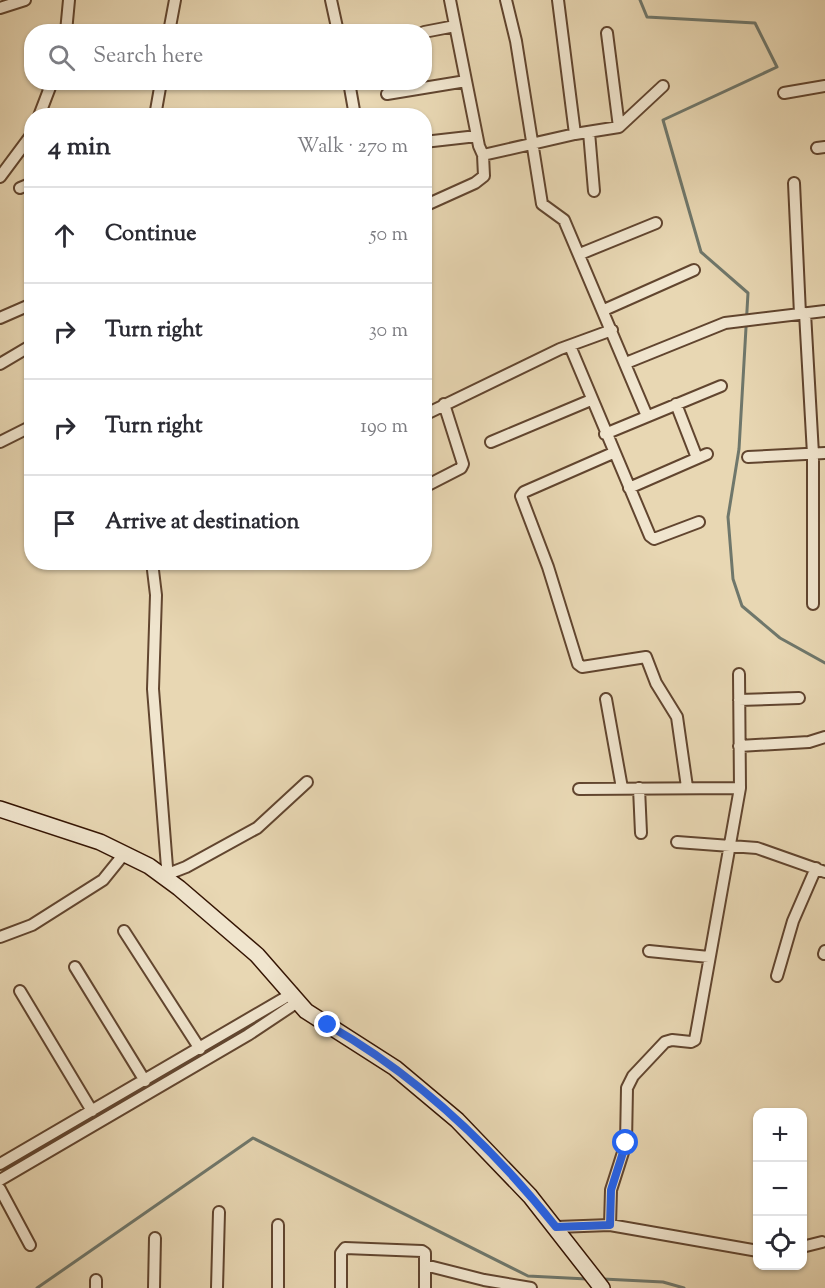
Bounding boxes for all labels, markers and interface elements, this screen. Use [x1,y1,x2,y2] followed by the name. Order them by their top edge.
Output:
[24,24,432,90] search box
[45,41,78,74] icon: search
[93,41,203,73] text: Search here
[48,129,111,166] text: 4 min
[297,133,408,162] text: Walk · 270 m
[48,219,81,252] icon: ahead
[105,219,196,251] text: Continue
[370,221,408,250] text: 50 m
[48,315,81,348] icon: right
[105,315,202,347] text: Turn right
[369,317,408,346] text: 30 m
[48,411,81,444] icon: right
[105,411,202,443] text: Turn right
[360,413,408,442] text: 190 m
[48,507,81,540] icon: arrive
[105,507,300,539] text: Arrive at destination
[314,1011,340,1037] route end
[753,1108,807,1270] map controls
[753,1108,807,1162] button: +
[612,1129,638,1155] route start
[753,1162,807,1216] button: −
[753,1216,807,1270] button: locate

